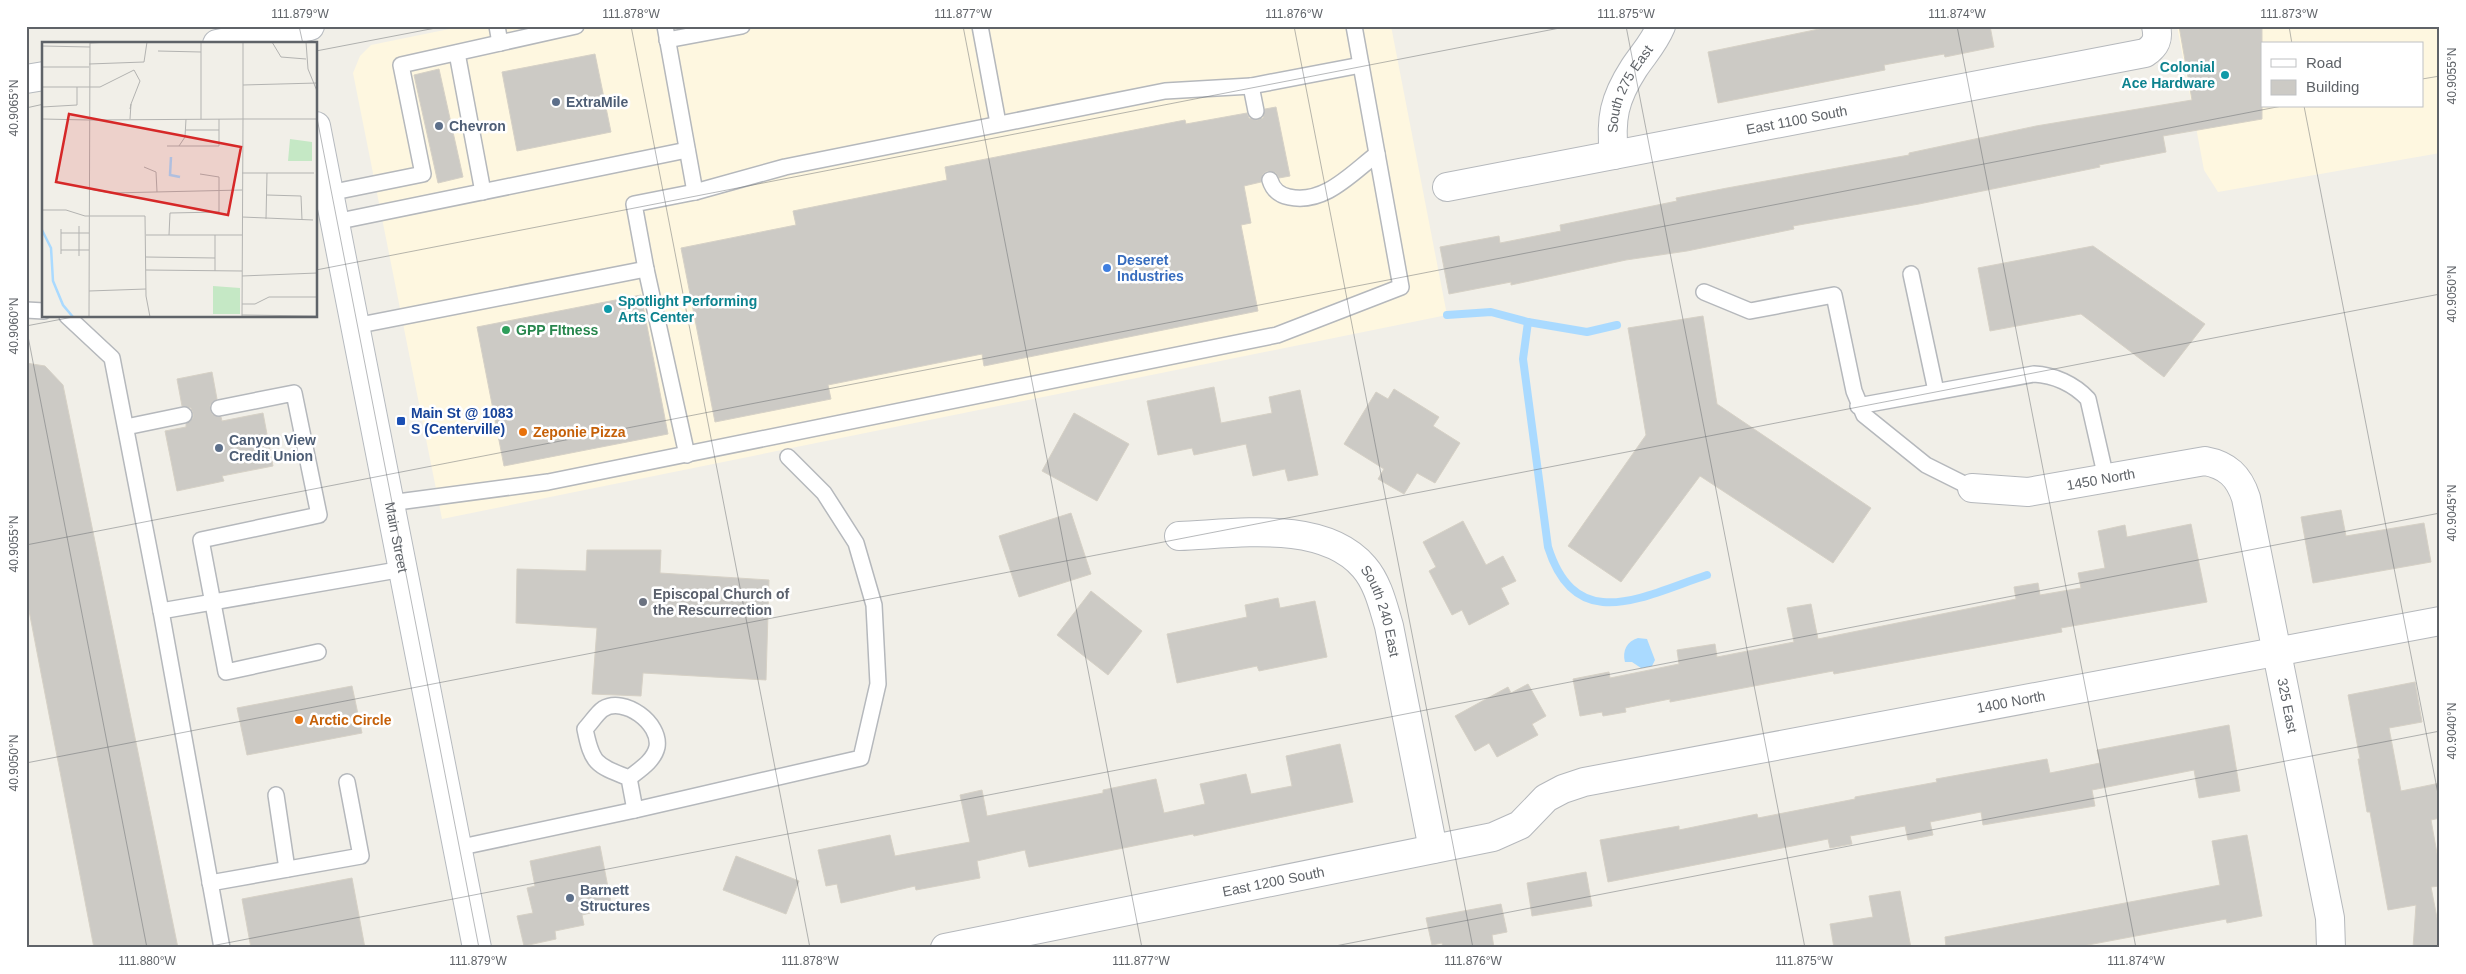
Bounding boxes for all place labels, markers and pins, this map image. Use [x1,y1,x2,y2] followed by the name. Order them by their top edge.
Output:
[2122,59,2215,91] place label: Colonial Ace Hardware
[2219,69,2231,81] marker: Colonial Ace Hardware
[566,94,628,110] place label: ExtraMile
[550,96,562,108] marker: ExtraMile
[449,118,506,134] place label: Chevron
[433,120,445,132] marker: Chevron
[1117,252,1184,284] place label: Deseret Industries
[1101,262,1113,274] marker: Deseret Industries
[618,293,757,325] place label: Spotlight Performing Arts Center
[602,303,614,315] marker: Spotlight Performing Arts Center
[516,322,598,338] place label: GPP FItness
[500,324,512,336] marker: GPP FItness
[411,405,514,437] place label: Main St @ 1083 S (Centerville)
[395,415,407,427] marker: Main St @ 1083 S (Centerville)
[533,424,626,440] place label: Zeponie Pizza
[517,426,529,438] marker: Zeponie Pizza
[229,432,316,464] place label: Canyon View Credit Union
[213,442,225,454] marker: Canyon View Credit Union
[653,586,789,618] place label: Episcopal Church of the Rescurrection
[637,596,649,608] marker: Episcopal Church of the Rescurrection
[309,712,392,728] place label: Arctic Circle
[293,714,305,726] marker: Arctic Circle
[580,882,650,914] place label: Barnett Structures
[564,892,576,904] marker: Barnett Structures

